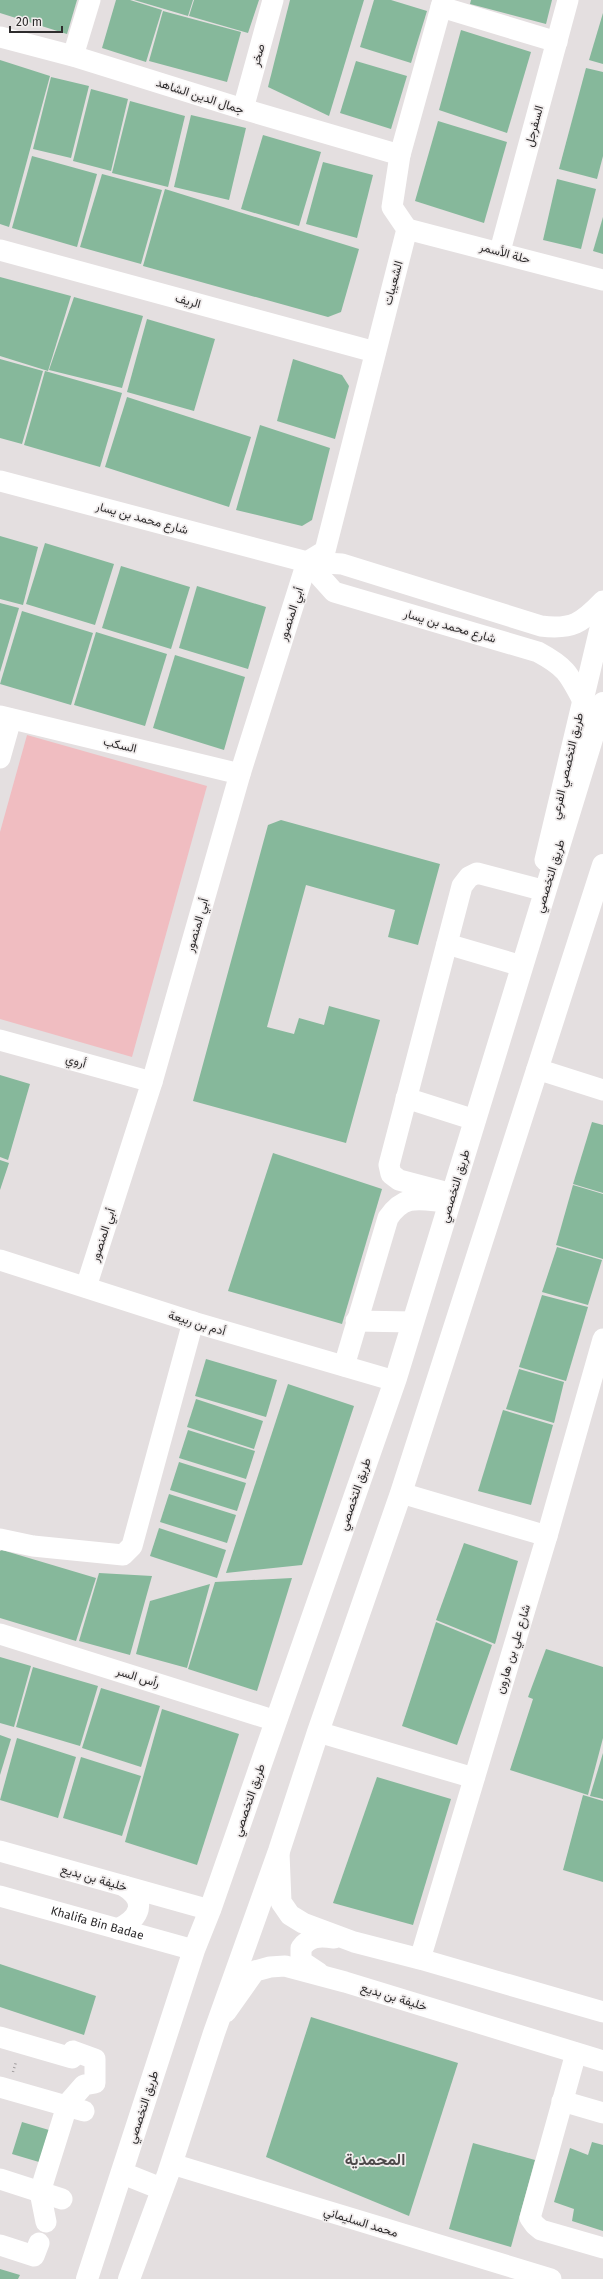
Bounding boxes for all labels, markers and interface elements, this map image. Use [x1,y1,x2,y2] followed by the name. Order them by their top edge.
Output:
[10,8,62,34] scale bar
[16,15,42,29] text: 20 m
[248,42,269,69] street label: صخر
[154,75,246,118] street label: جمال الدين الشاهد
[522,104,547,148] street label: السفرجل
[477,239,532,267] street label: حلة الأسمر
[380,259,406,307] street label: الشعيبات
[173,291,202,312] street label: الريف
[93,499,190,539] street label: شارع محمد بن يسار
[275,585,309,644] street label: أبي المنصور
[401,606,498,648] street label: شارع محمد بن يسار
[548,711,589,821] street label: طريق التخصصي الفرعي
[102,734,138,756] street label: السكب
[532,838,571,915] street label: طريق التخصصي
[182,896,214,955] street label: أبي المنصور
[63,1051,88,1073] street label: أروي
[437,1148,476,1225] street label: طريق التخصصي
[87,1206,121,1265] street label: أبي المنصور
[166,1308,227,1339] street label: أدم بن ربيعة
[336,1456,377,1533] street label: طريق التخصصي
[493,1603,536,1696] street label: شارع علي بن هارون
[113,1664,161,1691] street label: رأس السر
[230,1762,271,1839] street label: طريق التخصصي
[59,1862,129,1896] street label: خليفة بن بديع
[49,1903,145,1943] street label: Khalifa Bin Badae
[359,1980,429,2016] street label: خليفة بن بديع
[125,2069,164,2146] street label: طريق التخصصي
[345,2150,405,2169] district label: المحمدية
[321,2204,400,2243] street label: محمد السليماني

